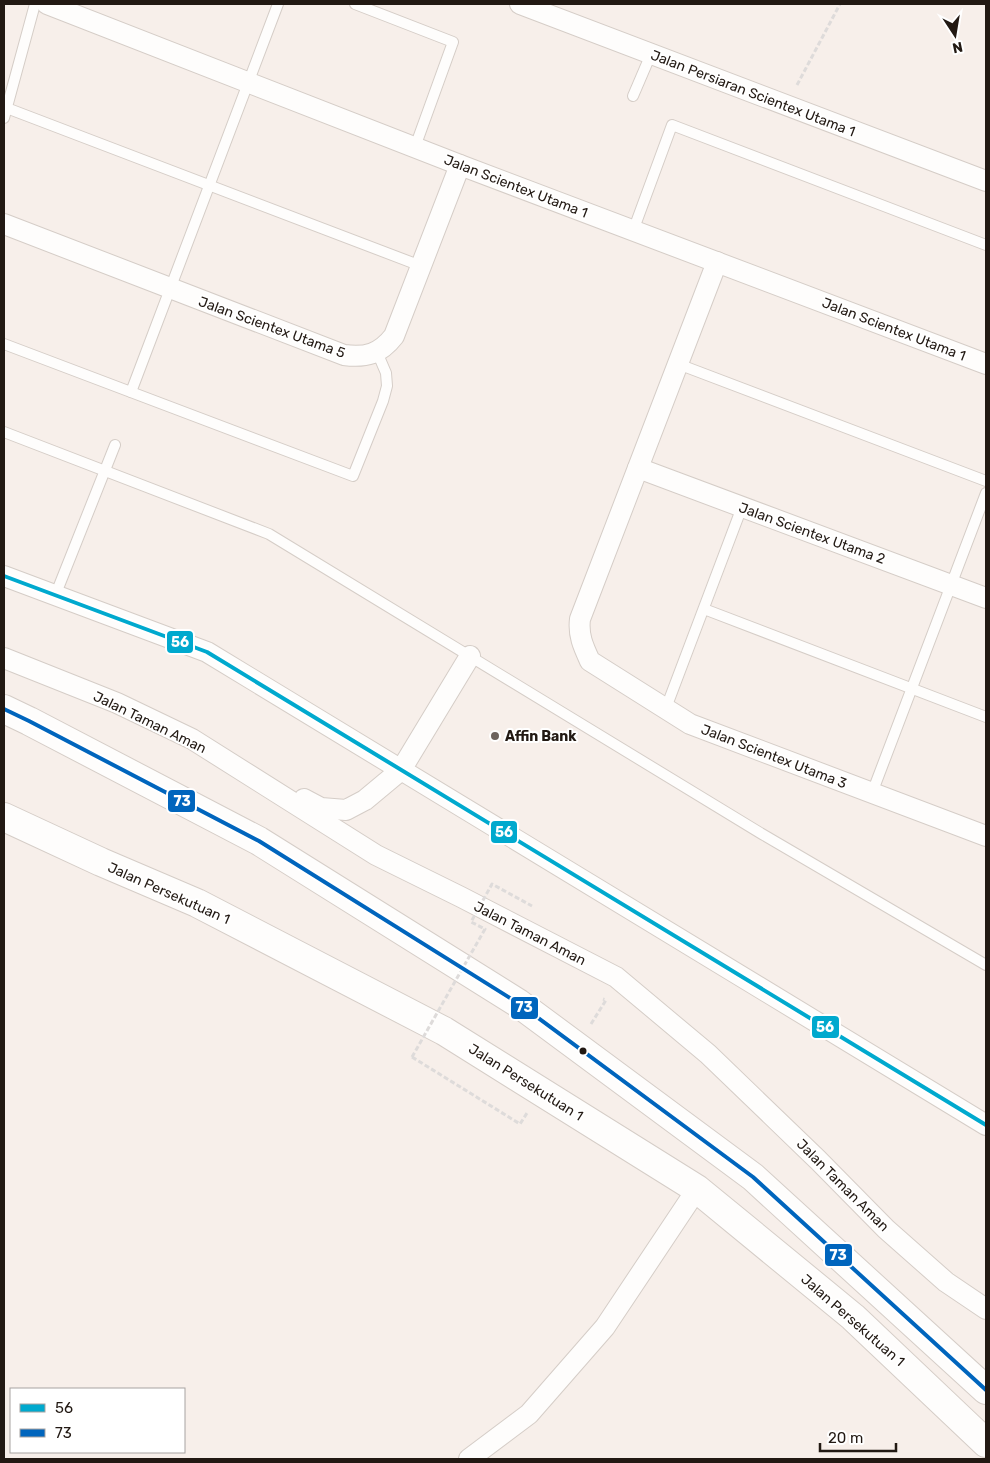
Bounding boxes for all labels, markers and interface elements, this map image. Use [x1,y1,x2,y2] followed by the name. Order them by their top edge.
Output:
[930,10,980,60] north arrow
[951,38,964,57] text: N
[648,47,857,140] street label: Jalan Persiaran Scientex Utama 1
[442,151,590,222] street label: Jalan Scientex Utama 1
[196,293,347,362] street label: Jalan Scientex Utama 5
[820,294,968,365] street label: Jalan Scientex Utama 1
[736,499,887,568] street label: Jalan Scientex Utama 2
[166,630,194,654] line badge: 56
[171,634,189,651] text: 56
[91,688,209,757] street label: Jalan Taman Aman
[699,721,849,792] street label: Jalan Scientex Utama 3
[505,728,577,745] place label: Affin Bank
[489,730,501,742] marker: Affin Bank
[167,789,196,813] line badge: 73
[173,793,191,810] text: 73
[490,820,518,844] line badge: 56
[495,824,513,841] text: 56
[105,859,232,928] street label: Jalan Persekutuan 1
[471,898,589,969] street label: Jalan Taman Aman
[510,996,539,1020] line badge: 73
[515,999,533,1016] text: 73
[811,1015,840,1039] line badge: 56
[816,1019,834,1036] text: 56
[465,1040,586,1125] street label: Jalan Persekutuan 1
[578,1046,588,1056] unlabelled marker
[793,1136,892,1235] street label: Jalan Taman Aman
[824,1243,853,1267] line badge: 73
[829,1247,847,1264] text: 73
[797,1271,908,1370] street label: Jalan Persekutuan 1
[10,1388,185,1453] legend
[55,1399,73,1417] text: 56
[820,1420,896,1452] scale bar
[55,1424,72,1442] text: 73
[828,1429,863,1447] text: 20 m

